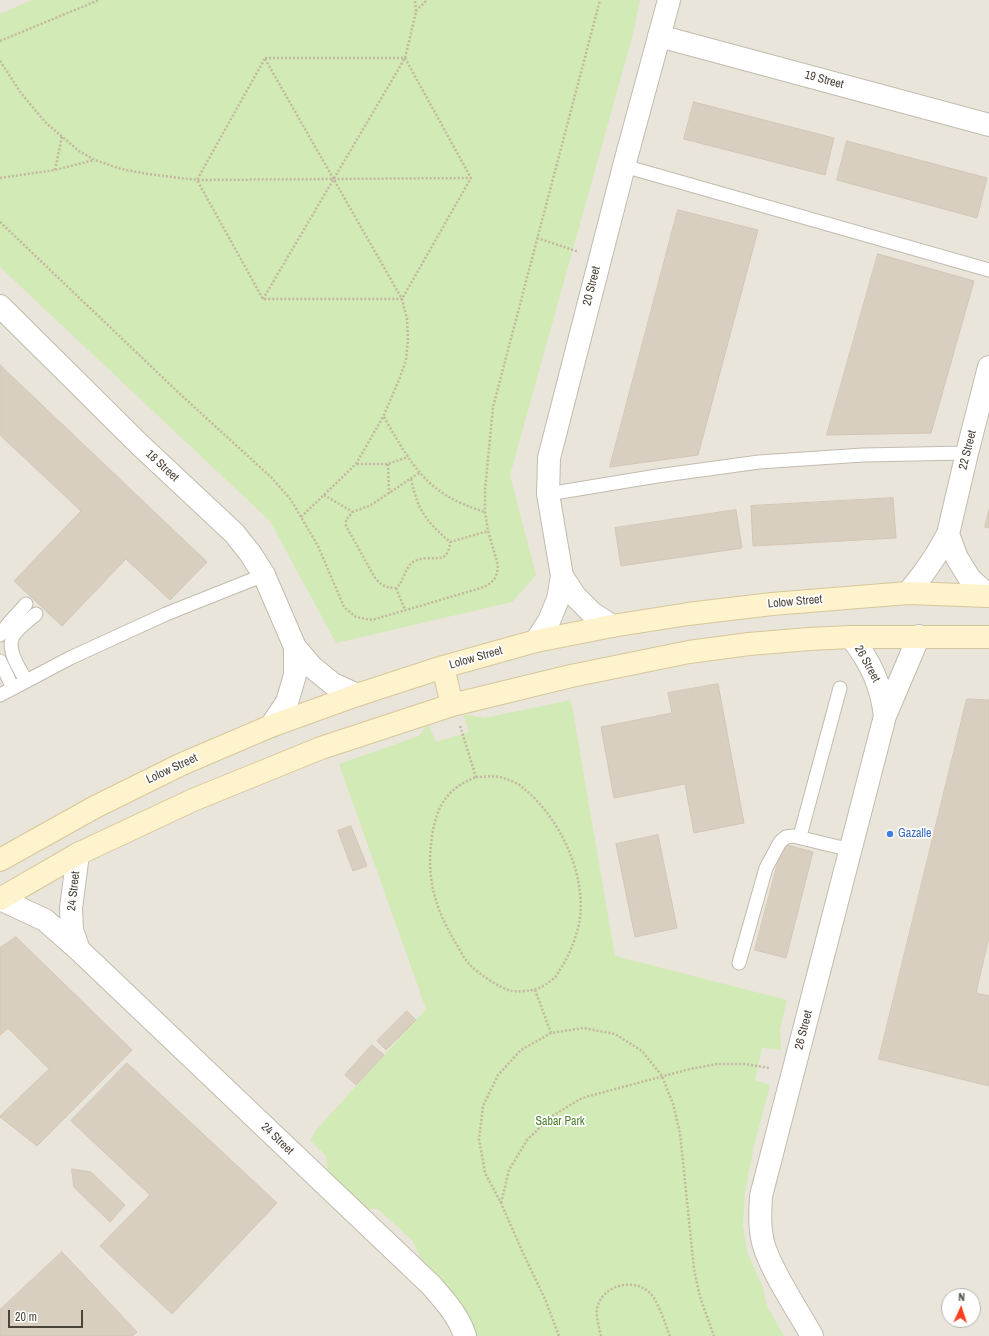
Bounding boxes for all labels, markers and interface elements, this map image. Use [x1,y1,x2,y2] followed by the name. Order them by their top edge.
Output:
[803,68,845,92] street label: 19 Street
[580,265,604,307] street label: 20 Street
[956,429,980,471] street label: 22 Street
[142,447,182,485] street label: 18 Street
[767,592,823,612] street label: Lolow Street
[851,643,883,685] street label: 26 Street
[448,644,504,672] street label: Lolow Street
[144,751,200,787] street label: Lolow Street
[898,827,931,841] place label: Gazalle
[885,829,895,839] marker: Gazalle
[65,870,83,912] street label: 24 Street
[792,1009,816,1051] street label: 26 Street
[535,1115,585,1129] park label: Sabar Park
[258,1120,296,1158] street label: 24 Street
[941,1288,981,1328] north arrow
[958,1290,965,1304] text: N
[10,1302,85,1328] scale bar
[15,1309,37,1325] text: 20 m

